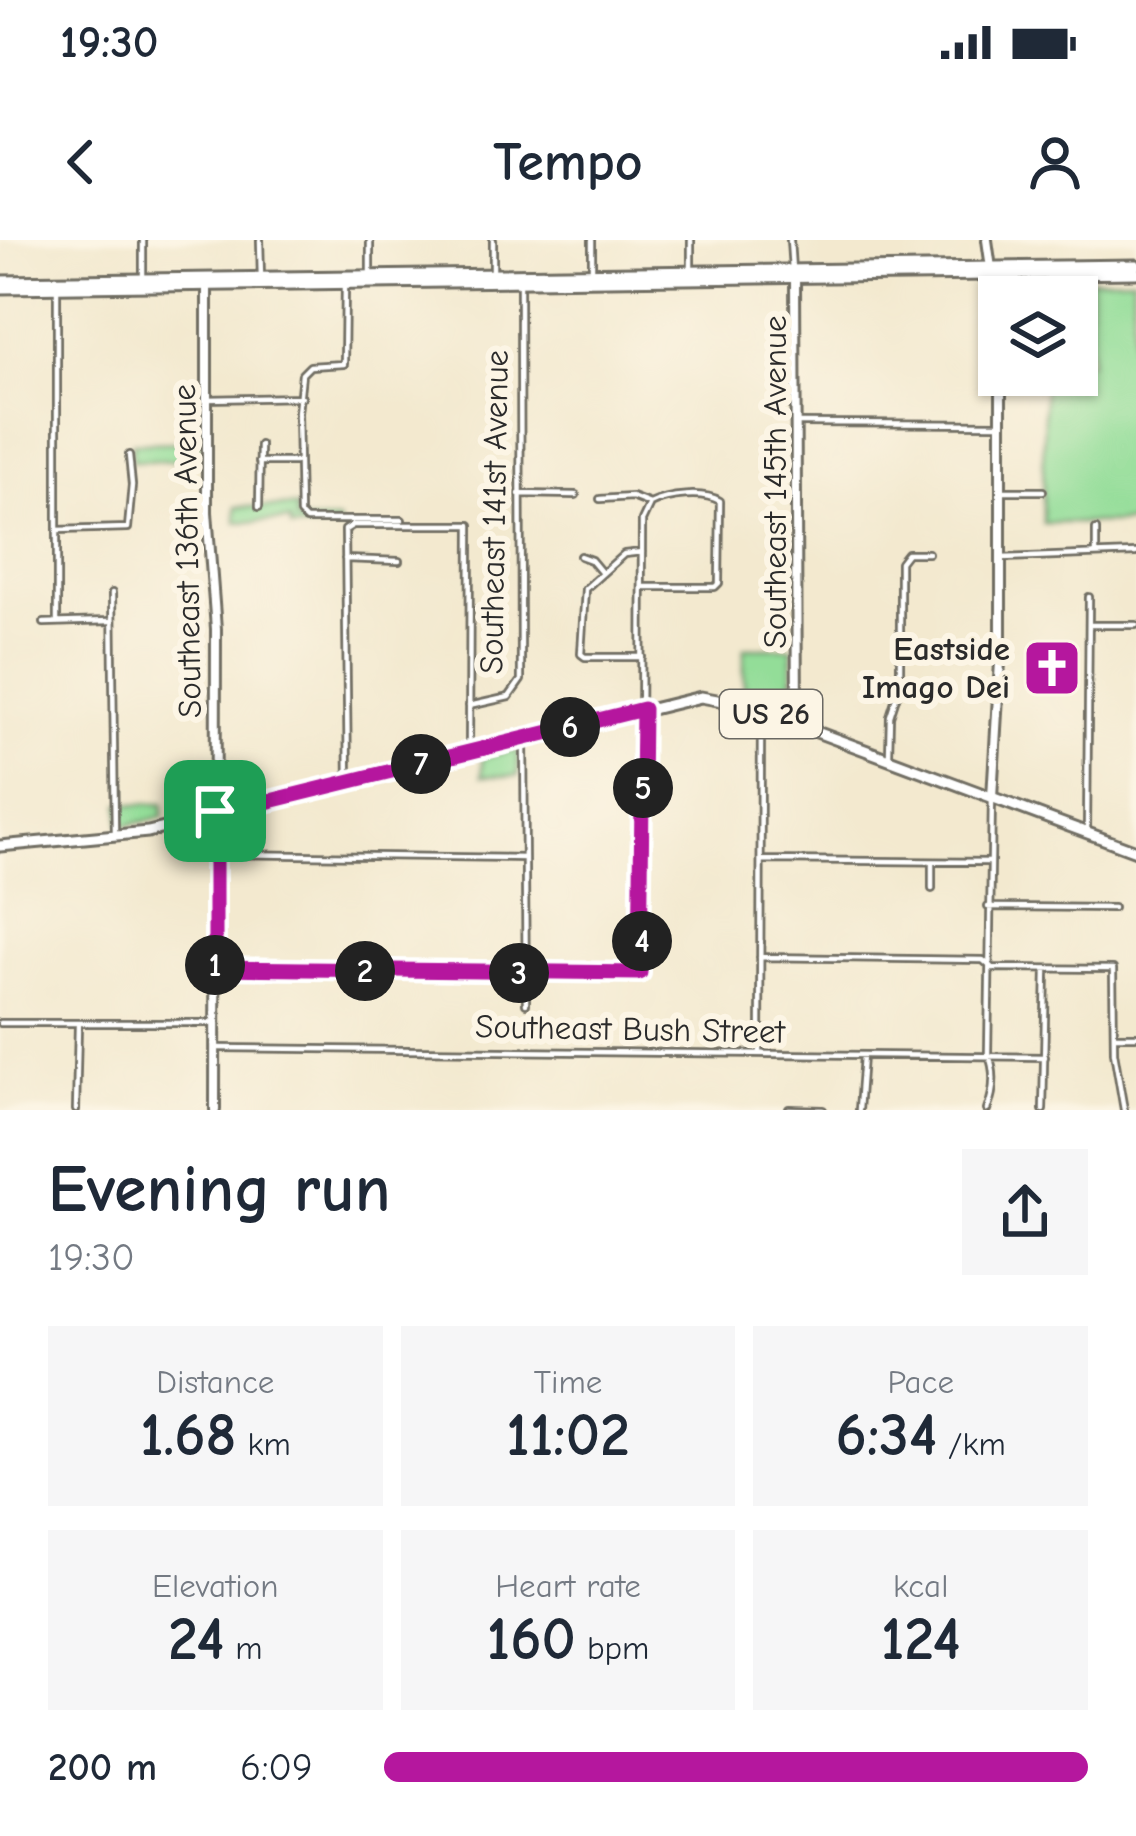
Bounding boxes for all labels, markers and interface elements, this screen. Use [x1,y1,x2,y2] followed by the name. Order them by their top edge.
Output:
[60,16,158,68] text: 19:30
[48,129,114,195] icon: back
[1022,129,1088,195] icon: person
[493,131,643,194] text: Tempo
[978,276,1098,396] map controls
[978,276,1098,396] button: layers
[756,316,794,648] street label: Southeast 145th Avenue
[472,350,516,674] street label: Southeast 141st Avenue
[165,384,209,718] street label: Southeast 136th Avenue
[862,630,1010,706] place label: Eastside Imago Dei
[1021,637,1083,699] church icon: Eastside Imago Dei
[720,690,822,738] road number: US 26
[540,697,600,757] pin: 6
[561,708,579,746] text: 6
[391,734,451,794] pin: 7
[414,745,428,783] text: 7
[613,758,673,818] pin: 5
[164,760,266,862] pin
[634,769,652,807] text: 5
[182,778,248,844] icon: arrive
[612,911,672,971] pin: 4
[634,922,650,960] text: 4
[185,935,245,995] pin: 1
[335,941,395,1001] pin: 2
[489,943,549,1003] pin: 3
[209,946,221,984] text: 1
[357,952,373,990] text: 2
[511,954,527,992] text: 3
[475,1007,787,1051] street label: Southeast Bush Street
[962,1149,1088,1275] button: share
[48,1152,390,1228] text: Evening run
[48,1235,135,1280] text: 19:30
[156,1363,274,1401] text: Distance
[534,1363,602,1401] text: Time
[887,1363,954,1401] text: Pace
[140,1401,236,1470] text: 1.68
[506,1401,630,1470] text: 11:02
[836,1401,937,1470] text: 6:34
[236,1425,291,1463] text: km
[937,1425,1006,1463] text: /km
[152,1567,279,1605] text: Elevation
[495,1567,641,1605] text: Heart rate
[893,1567,948,1605] text: kcal
[168,1605,224,1674] text: 24
[487,1605,576,1674] text: 160
[881,1605,961,1674] text: 124
[224,1629,263,1667] text: m
[576,1629,649,1667] text: bpm
[48,1745,157,1790] text: 200 m
[240,1745,313,1790] text: 6:09

